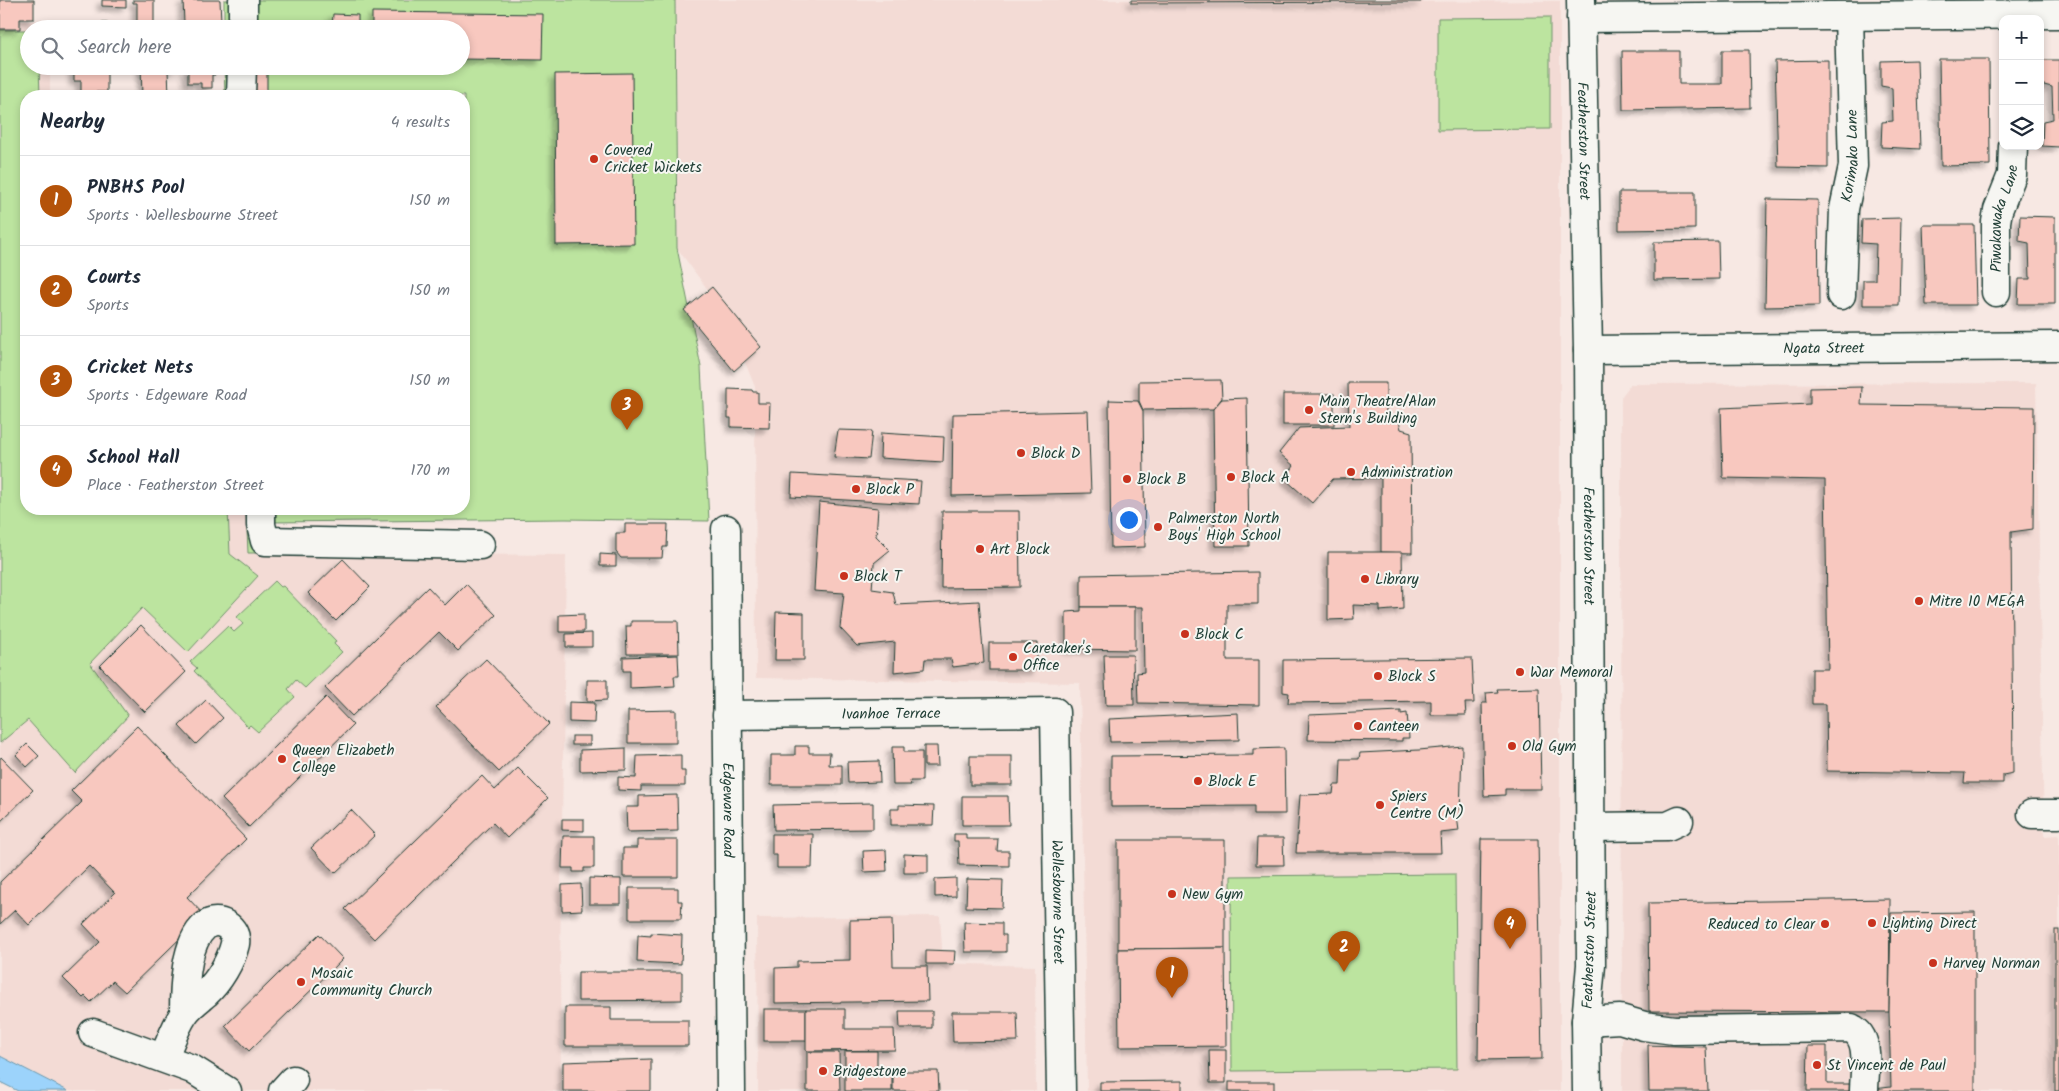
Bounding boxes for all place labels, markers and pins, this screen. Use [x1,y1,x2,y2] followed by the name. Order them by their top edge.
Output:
[604,139,702,180] place label: Covered Cricket Wickets
[588,153,600,165] marker: Covered Cricket Wickets
[611,389,643,430] pin: 3
[1319,390,1436,431] place label: Main Theatre/Alan Stern's Building
[1303,404,1315,416] marker: Main Theatre/Alan Stern's Building
[1031,442,1081,466] place label: Block D
[1015,447,1027,459] marker: Block D
[1361,461,1453,485] place label: Administration
[1241,466,1290,490] place label: Block A
[1345,466,1357,478] marker: Administration
[1137,468,1186,492] place label: Block B
[1225,471,1237,483] marker: Block A
[1121,473,1133,485] marker: Block B
[866,478,915,502] place label: Block P
[850,483,862,495] marker: Block P
[1168,507,1281,548] place label: Palmerston North Boys' High School
[1152,521,1164,533] marker: Palmerston North Boys' High School
[990,538,1051,562] place label: Art Block
[974,543,986,555] marker: Art Block
[854,565,904,589] place label: Block T
[1375,568,1420,592] place label: Library
[838,570,850,582] marker: Block T
[1359,573,1371,585] marker: Library
[1929,590,2025,614] place label: Mitre 10 MEGA
[1913,595,1925,607] marker: Mitre 10 MEGA
[1195,623,1244,647] place label: Block C
[1179,628,1191,640] marker: Block C
[1023,637,1092,678] place label: Caretaker's Office
[1007,651,1019,663] marker: Caretaker's Office
[1530,661,1613,685] place label: War Memoral
[1388,665,1436,689] place label: Block S
[1514,666,1526,678] marker: War Memoral
[1372,670,1384,682] marker: Block S
[1368,715,1419,739] place label: Canteen
[1352,720,1364,732] marker: Canteen
[1522,735,1577,759] place label: Old Gym
[292,739,394,780] place label: Queen Elizabeth College
[1506,740,1518,752] marker: Old Gym
[276,753,288,765] marker: Queen Elizabeth College
[1208,770,1258,794] place label: Block E
[1192,775,1204,787] marker: Block E
[1390,785,1464,826] place label: Spiers Centre (M)
[1374,799,1386,811] marker: Spiers Centre (M)
[1182,883,1243,907] place label: New Gym
[1166,888,1178,900] marker: New Gym
[1494,908,1526,949] pin: 4
[1882,912,1977,936] place label: Lighting Direct
[1708,913,1816,937] place label: Reduced to Clear
[1866,917,1878,929] marker: Lighting Direct
[1819,918,1831,930] marker: Reduced to Clear
[1328,931,1360,972] pin: 2
[1943,952,2040,976] place label: Harvey Norman
[1156,957,1188,998] pin: 1
[1927,957,1939,969] marker: Harvey Norman
[311,962,432,1003] place label: Mosaic Community Church
[295,976,307,988] marker: Mosaic Community Church
[1827,1054,1946,1078] place label: St Vincent de Paul
[1811,1059,1823,1071] marker: St Vincent de Paul
[833,1060,906,1084] place label: Bridgestone
[817,1065,829,1077] marker: Bridgestone

